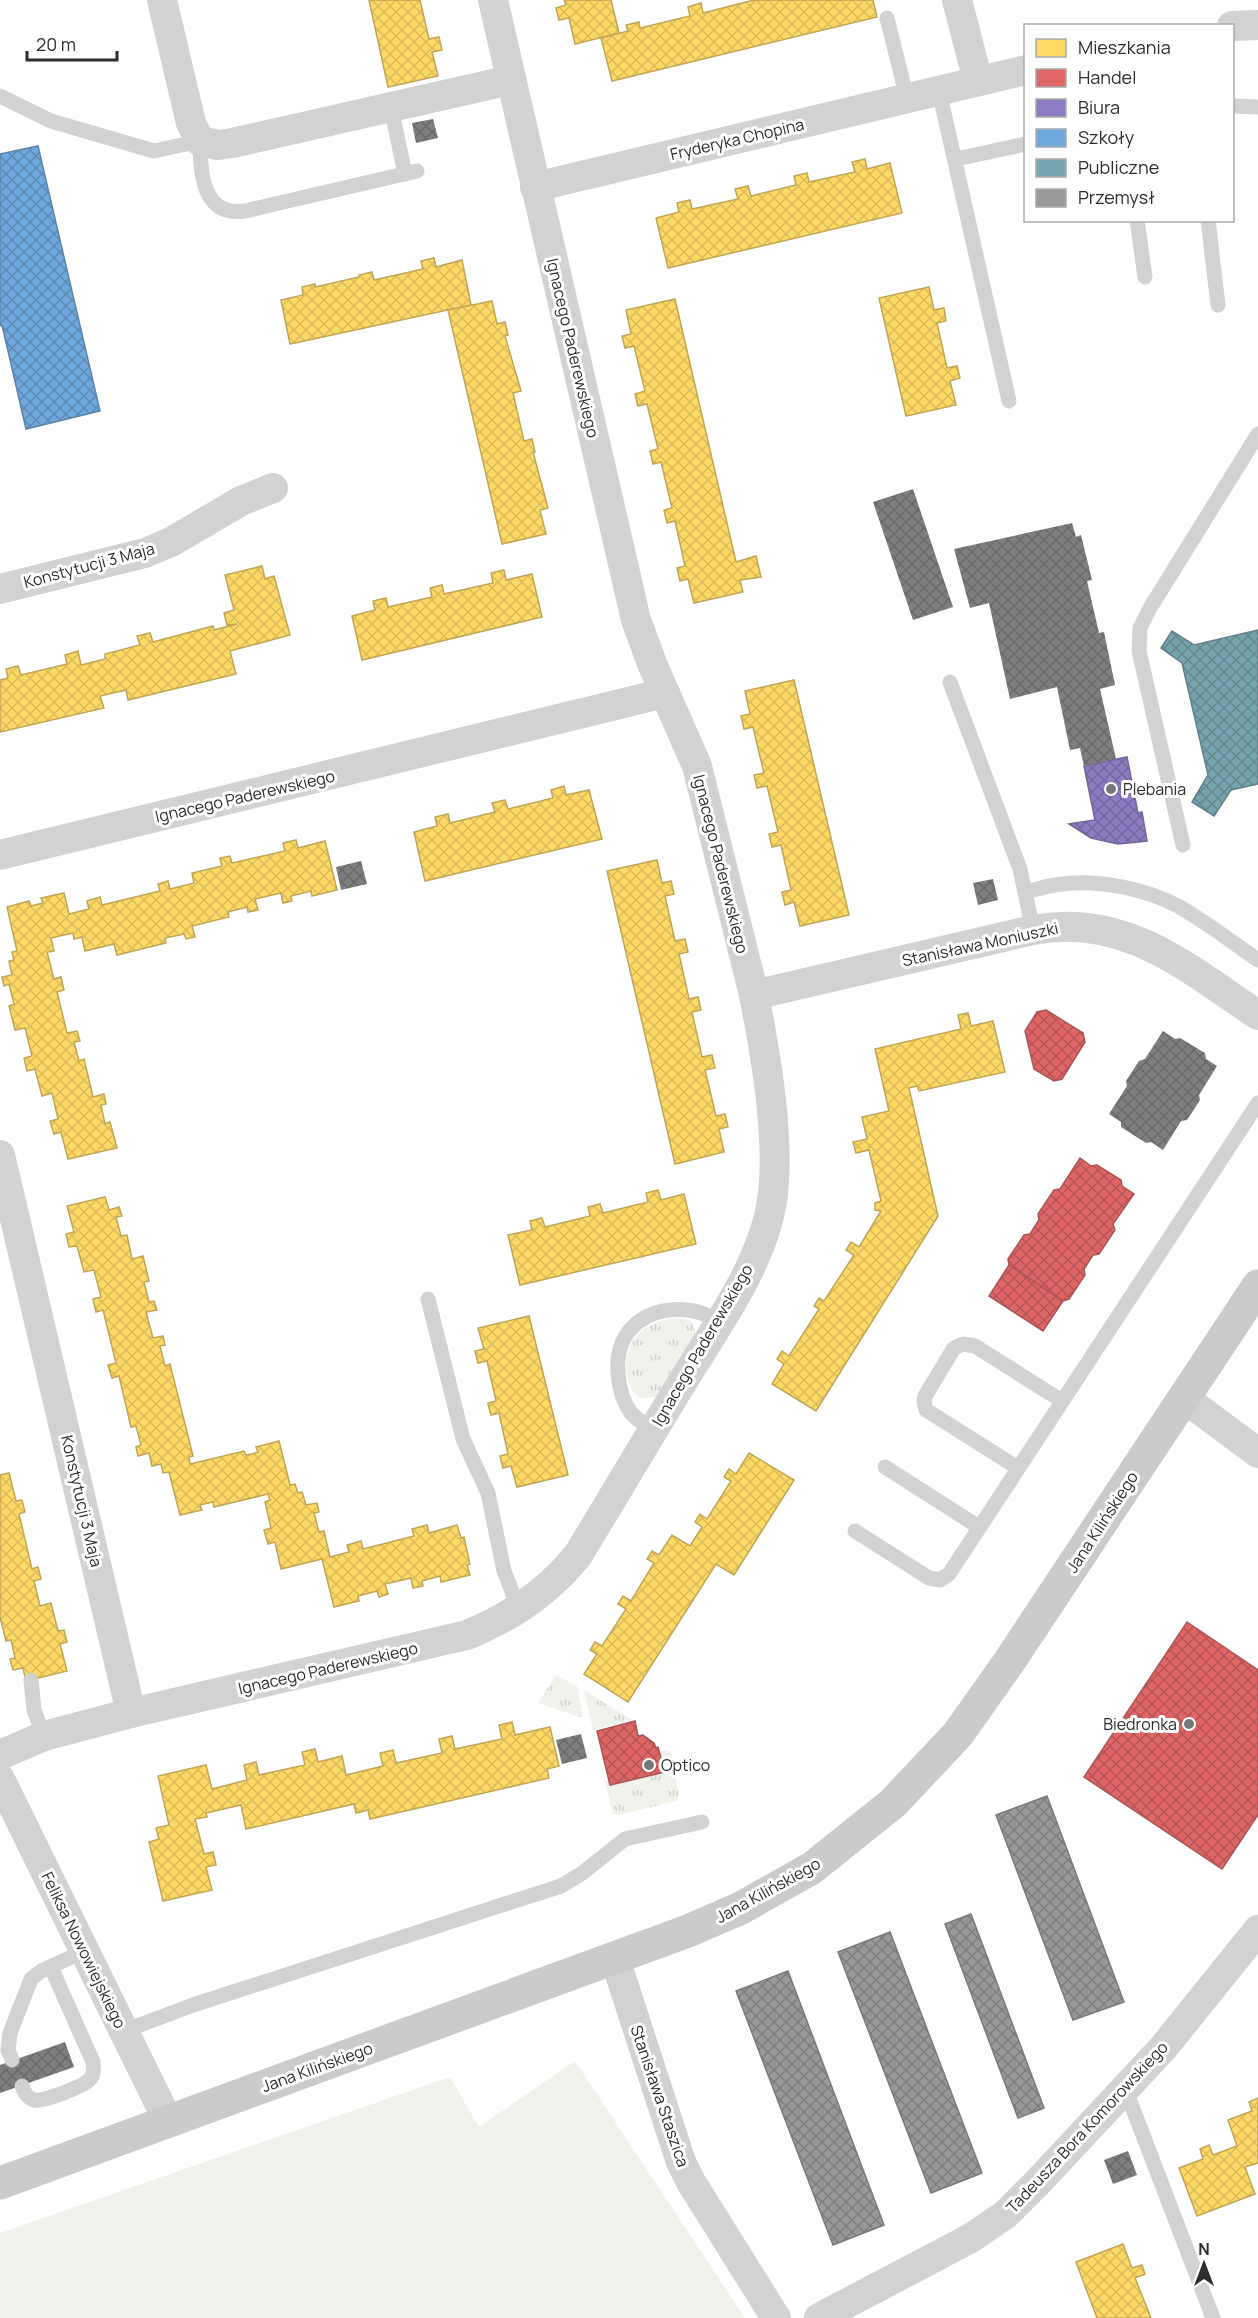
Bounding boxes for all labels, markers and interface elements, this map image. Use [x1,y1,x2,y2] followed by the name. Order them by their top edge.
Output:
[27,24,117,62] scale bar
[1024,24,1234,222] legend
[36,32,76,56] text: 20 m
[1078,35,1171,59] text: Mieszkania
[1078,65,1136,89] text: Handel
[1078,95,1120,119] text: Biura
[668,113,806,165] street label: Fryderyka Chopina
[1078,125,1135,149] text: Szkoły
[1078,155,1159,179] text: Publiczne
[1078,185,1155,209] text: Przemysł
[542,256,604,440] street label: Ignacego Paderewskiego
[21,537,157,593] street label: Konstytucji 3 Maja
[153,765,337,827] street label: Ignacego Paderewskiego
[688,772,754,956] street label: Ignacego Paderewskiego
[1123,778,1186,800] place label: Plebania
[1104,782,1118,796] marker: Plebania
[900,917,1060,971] street label: Stanisława Moniuszki
[647,1260,757,1430] street label: Ignacego Paderewskiego
[56,1433,108,1569] street label: Konstytucji 3 Maja
[1061,1467,1143,1577] street label: Jana Kilińskiego
[236,1637,420,1699] street label: Ignacego Paderewskiego
[1103,1713,1177,1735] place label: Biedronka
[1182,1717,1196,1731] marker: Biedronka
[661,1754,710,1776] place label: Optico
[642,1758,656,1772] marker: Optico
[712,1852,824,1928] street label: Jana Kilińskiego
[36,1868,132,2032] street label: Feliksa Nowowiejskiego
[625,2022,695,2170] street label: Stanisława Staszica
[1001,2036,1173,2218] street label: Tadeusza Bora Komorowskiego
[259,2037,375,2097] street label: Jana Kilińskiego
[1174,2234,1234,2294] north arrow
[1198,2238,1210,2260] text: N

